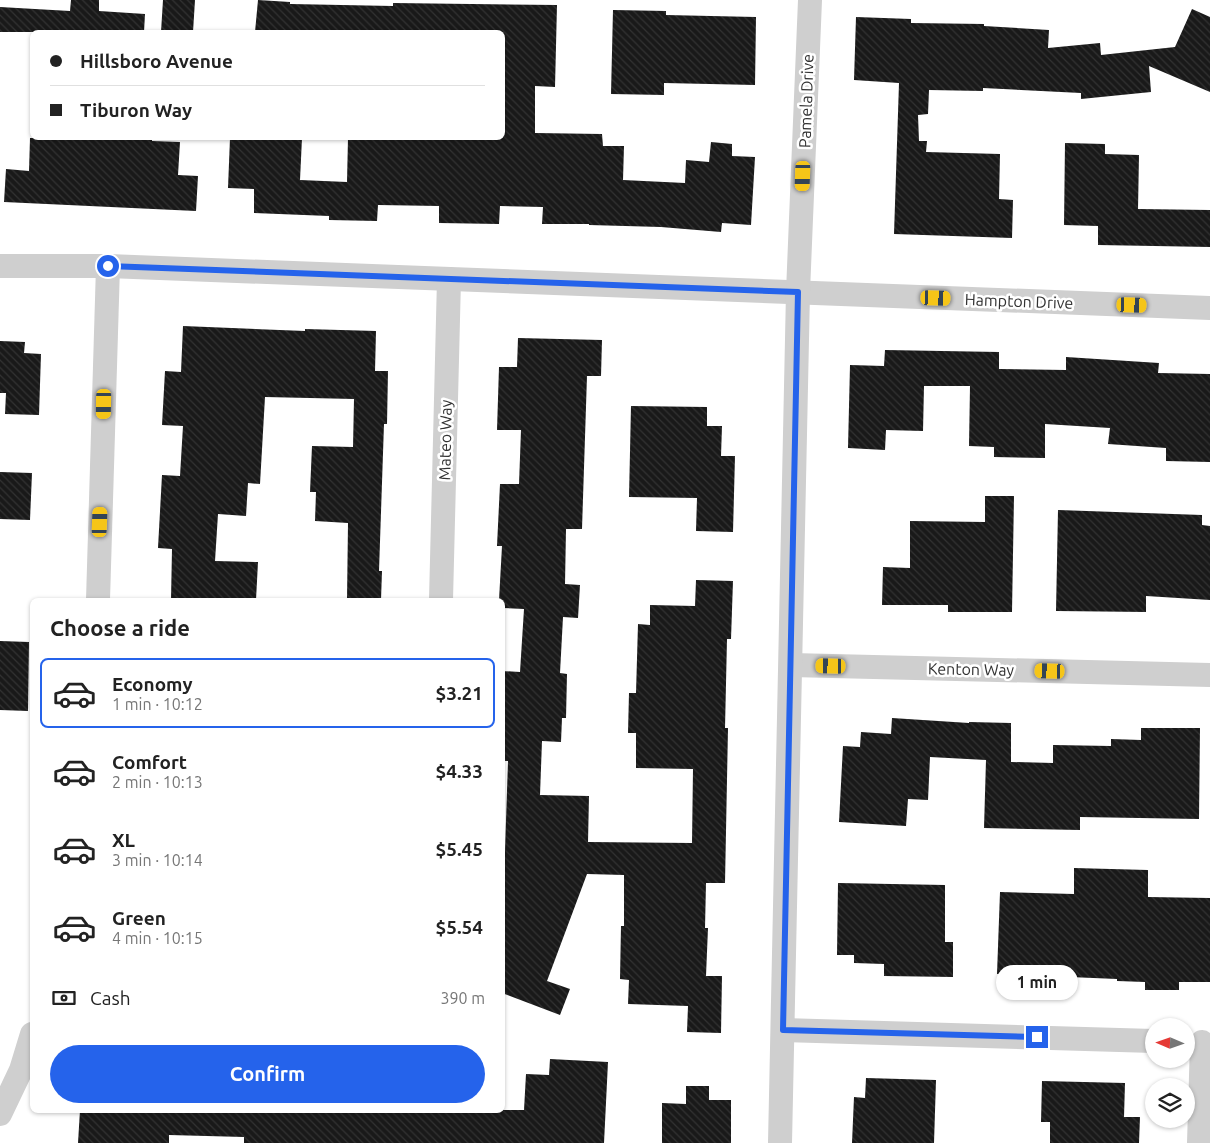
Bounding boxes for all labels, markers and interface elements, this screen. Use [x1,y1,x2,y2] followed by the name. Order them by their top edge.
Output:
[80,50,233,72] text: Hillsboro Avenue
[795,54,817,148] street label: Pamela Drive
[80,99,192,121] text: Tiburon Way
[794,161,811,191] car
[97,255,119,277] route start
[920,290,951,306] car
[964,290,1074,312] street label: Hampton Drive
[1116,297,1147,313] car
[96,389,111,419] car
[435,399,455,480] street label: Mateo Way
[91,507,108,537] car
[50,615,190,640] text: Choose a ride
[815,658,846,674] car
[928,659,1015,679] street label: Kenton Way
[1034,663,1065,679] car
[52,671,97,716] icon: car
[112,673,193,695] text: Economy
[435,682,483,704] text: $3.21
[112,695,203,713] text: 1 min · 10:12
[52,749,97,794] icon: car
[112,751,187,773] text: Comfort
[435,760,483,782] text: $4.33
[112,773,203,791] text: 2 min · 10:13
[52,827,97,872] icon: car
[112,829,135,851] text: XL
[435,838,483,860] text: $5.45
[112,851,203,869] text: 3 min · 10:14
[52,905,97,950] icon: car
[112,907,166,929] text: Green
[435,916,483,938] text: $5.54
[112,929,203,947] text: 4 min · 10:15
[996,964,1078,1000] callout: 1 min
[1017,973,1057,991] text: 1 min
[50,984,78,1012] icon: cash
[90,987,131,1009] text: Cash
[440,989,485,1007] text: 390 m
[1145,1018,1195,1068] north arrow
[1145,1018,1195,1128] map controls
[1026,1026,1048,1048] route end
[50,1045,485,1103] button: Confirm
[1145,1078,1195,1128] button: layers

